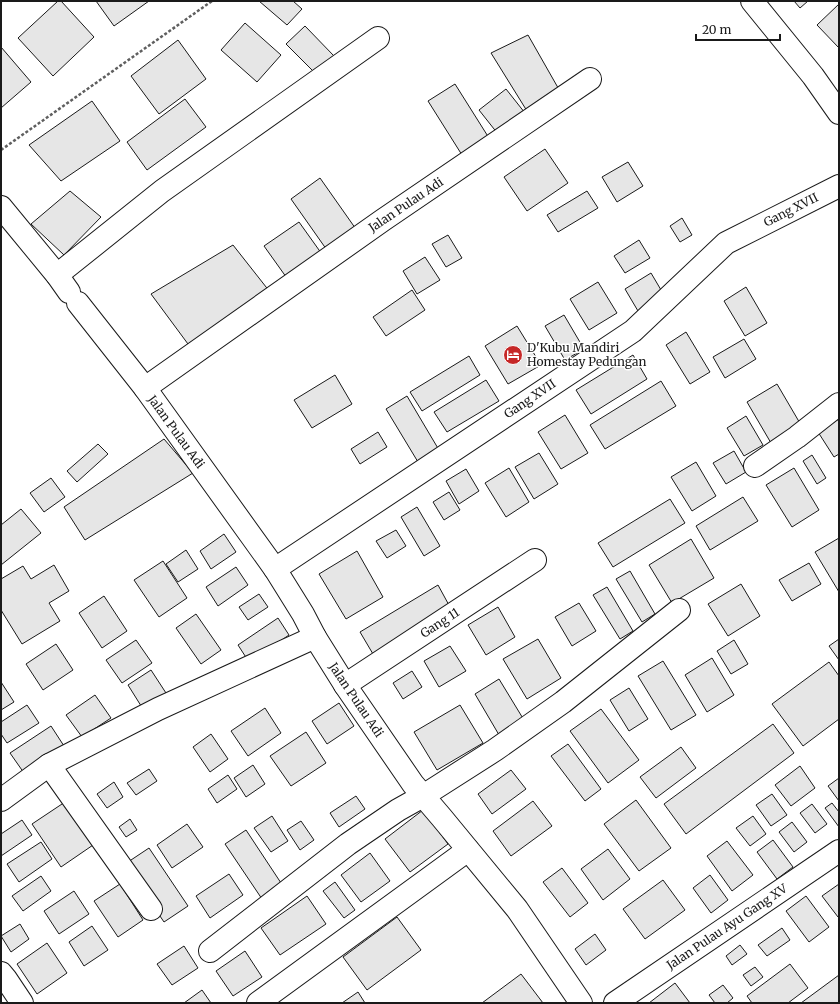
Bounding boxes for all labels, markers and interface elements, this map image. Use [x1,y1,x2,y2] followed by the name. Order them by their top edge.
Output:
[696,16,780,42] scale bar
[702,22,731,37] text: 20 m
[365,174,446,236] street label: Jalan Pulau Adi
[761,189,820,230] street label: Gang XVII
[527,340,647,369] place label: D'Kubu Mandiri Homestay Pedungan
[502,344,524,366] hotel icon: D'Kubu Mandiri Homestay Pedungan
[501,376,558,421] street label: Gang XVII
[144,391,208,471] street label: Jalan Pulau Adi
[417,604,463,641] street label: Gang 11
[325,659,387,740] street label: Jalan Pulau Adi
[663,880,791,973] street label: Jalan Pulau Ayu Gang XV

